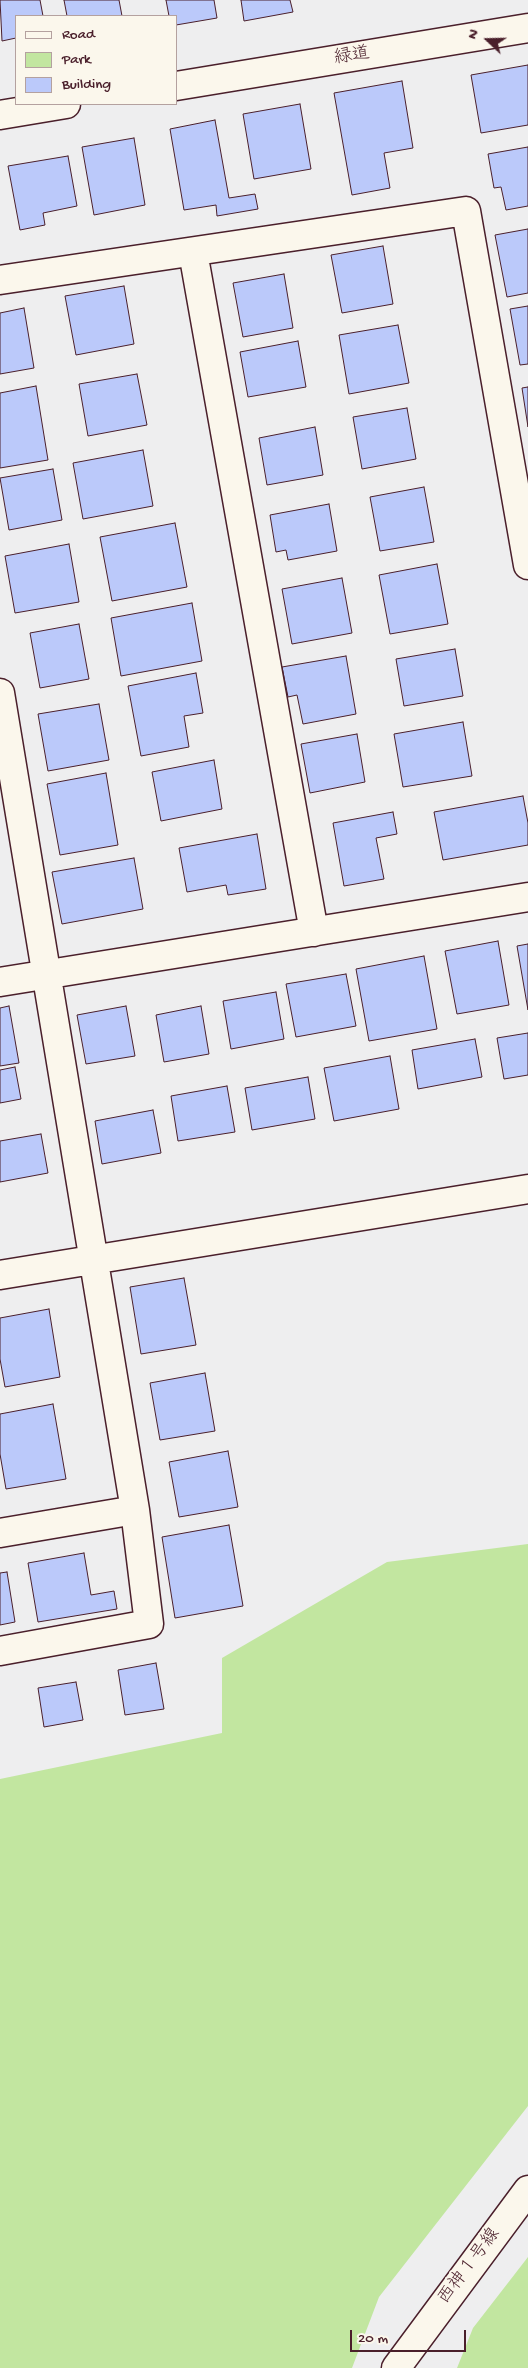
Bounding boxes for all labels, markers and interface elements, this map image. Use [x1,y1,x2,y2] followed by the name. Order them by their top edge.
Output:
[15,15,178,105] legend
[463,15,513,65] north arrow
[62,26,95,44] text: Road
[464,27,483,42] text: N
[333,44,371,70] street label: 緑道
[62,51,91,69] text: Park
[62,76,111,94] text: Building
[434,2225,506,2309] street label: 西神１号線
[353,2320,469,2352] scale bar
[358,2330,388,2348] text: 20 m

